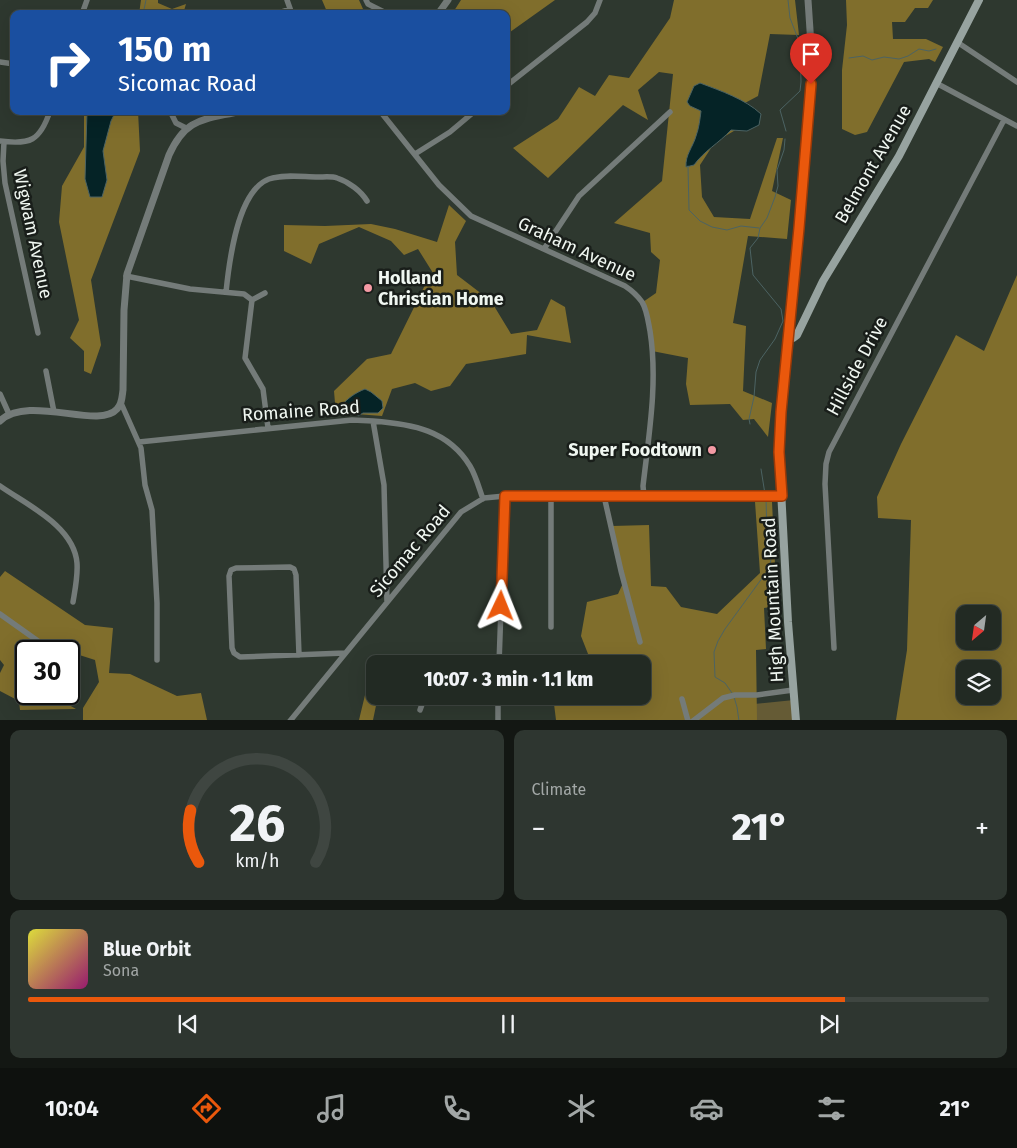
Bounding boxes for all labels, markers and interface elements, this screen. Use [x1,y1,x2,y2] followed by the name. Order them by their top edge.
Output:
[118,28,211,70] text: 150 m
[35,30,100,95] icon: right
[790,33,832,84] pin
[797,40,825,68] icon: arrive
[118,70,257,97] text: Sicomac Road
[830,101,916,227] street label: Belmont Avenue
[9,167,57,301] street label: Wigwam Avenue
[514,212,640,286] street label: Graham Avenue
[378,267,504,310] place label: Holland Christian Home
[362,282,374,294] marker: Holland Christian Home
[822,313,892,419] street label: Hillside Drive
[241,396,361,426] street label: Romaine Road
[568,439,702,461] place label: Super Foodtown
[706,444,718,456] marker: Super Foodtown
[365,500,455,602] street label: Sicomac Road
[758,517,788,683] street label: High Mountain Road
[474,579,526,631] position arrow
[956,605,1001,650] north arrow
[956,605,1001,705] map controls
[15,640,80,705] speed limit sign: 30
[956,660,1001,705] button: layers
[424,668,593,691] text: 10:07 · 3 min · 1.1 km
[532,780,586,799] text: Climate
[229,792,285,855] text: 26
[732,804,789,850] text: 21°
[532,812,546,845] text: −
[975,812,989,845] text: +
[235,850,279,872] text: km/h
[103,938,191,961] text: Blue Orbit
[103,961,139,980] text: Sona
[174,1010,202,1038] icon: previous
[494,1010,522,1038] icon: pause
[815,1010,843,1038] icon: next
[189,1091,224,1126] icon: directions
[314,1091,349,1126] icon: music
[439,1091,474,1126] icon: phone
[564,1091,599,1126] icon: climate
[689,1091,724,1126] icon: car
[814,1091,849,1126] icon: filters
[45,1095,99,1122] text: 10:04
[939,1095,972,1122] text: 21°

